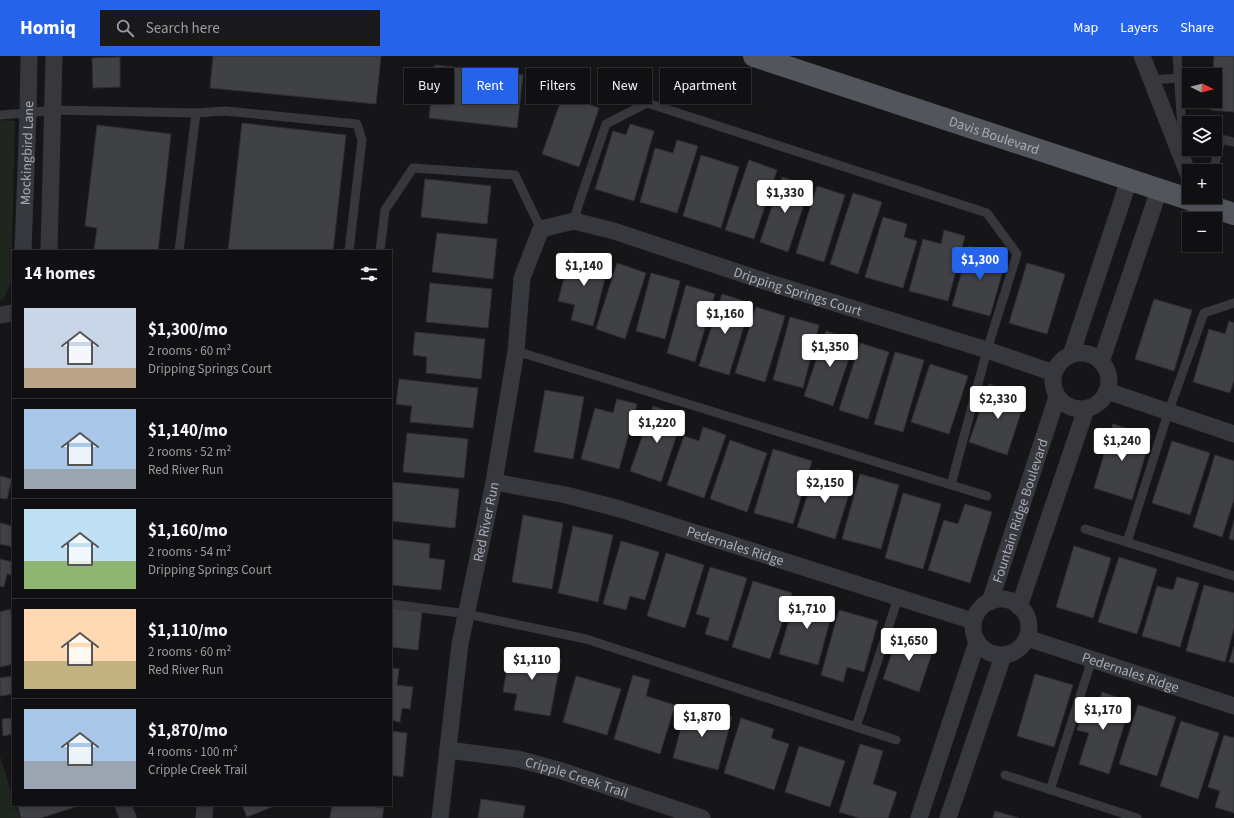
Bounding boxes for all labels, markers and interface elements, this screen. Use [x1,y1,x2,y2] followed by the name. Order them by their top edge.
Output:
[100,10,380,46] search box
[20,15,76,42] text: Homiq
[114,17,136,39] icon: search
[146,18,220,39] text: Search here
[1073,18,1098,38] text: Map
[1120,18,1158,38] text: Layers
[1180,18,1214,38] text: Share
[404,68,454,104] chip: Buy
[462,68,518,104] chip: Rent
[526,68,590,104] chip: Filters
[598,68,652,104] chip: New
[660,68,751,104] chip: Apartment
[1182,68,1222,108] north arrow
[1182,68,1222,252] map controls
[16,101,39,206] street label: Mockingbird Lane
[946,112,1042,160] street label: Davis Boulevard
[1182,116,1222,156] button: layers
[1182,164,1222,204] button: +
[752,180,818,214] pin: $1,330
[766,184,804,202] text: $1,330
[1182,212,1222,252] button: −
[947,247,1013,281] pin: $1,300
[961,251,999,269] text: $1,300
[551,253,617,287] pin: $1,140
[565,257,603,275] text: $1,140
[24,262,95,286] text: 14 homes
[358,263,380,285] icon: filters
[731,263,864,322] street label: Dripping Springs Court
[692,301,758,335] pin: $1,160
[706,305,744,323] text: $1,160
[148,318,228,342] text: $1,300/mo
[56,324,104,372] icon: home
[797,334,863,368] pin: $1,350
[811,338,849,356] text: $1,350
[148,342,231,360] text: 2 rooms · 60 m²
[148,360,272,378] text: Dripping Springs Court
[965,386,1031,420] pin: $2,330
[979,390,1017,408] text: $2,330
[624,410,690,444] pin: $1,220
[638,414,676,432] text: $1,220
[148,419,228,443] text: $1,140/mo
[56,425,104,473] icon: home
[1089,428,1155,462] pin: $1,240
[1103,432,1141,450] text: $1,240
[988,436,1054,586] street label: Fountain Ridge Boulevard
[148,443,231,461] text: 2 rooms · 52 m²
[148,461,223,479] text: Red River Run
[792,470,858,504] pin: $2,150
[806,474,844,492] text: $2,150
[468,480,505,564] street label: Red River Run
[148,519,228,543] text: $1,160/mo
[684,522,786,571] street label: Pedernales Ridge
[56,525,104,573] icon: home
[148,543,231,561] text: 2 rooms · 54 m²
[148,561,272,579] text: Dripping Springs Court
[774,596,840,630] pin: $1,710
[788,600,826,618] text: $1,710
[148,619,228,643] text: $1,110/mo
[56,625,104,673] icon: home
[876,628,942,662] pin: $1,650
[890,632,928,650] text: $1,650
[148,643,231,661] text: 2 rooms · 60 m²
[499,647,565,681] pin: $1,110
[1079,648,1181,698] street label: Pedernales Ridge
[513,651,551,669] text: $1,110
[148,661,223,679] text: Red River Run
[1070,697,1136,731] pin: $1,170
[1084,701,1122,719] text: $1,170
[669,704,735,738] pin: $1,870
[683,708,721,726] text: $1,870
[148,719,228,743] text: $1,870/mo
[56,725,104,773] icon: home
[148,743,238,761] text: 4 rooms · 100 m²
[523,752,631,804] street label: Cripple Creek Trail
[148,761,247,779] text: Cripple Creek Trail

